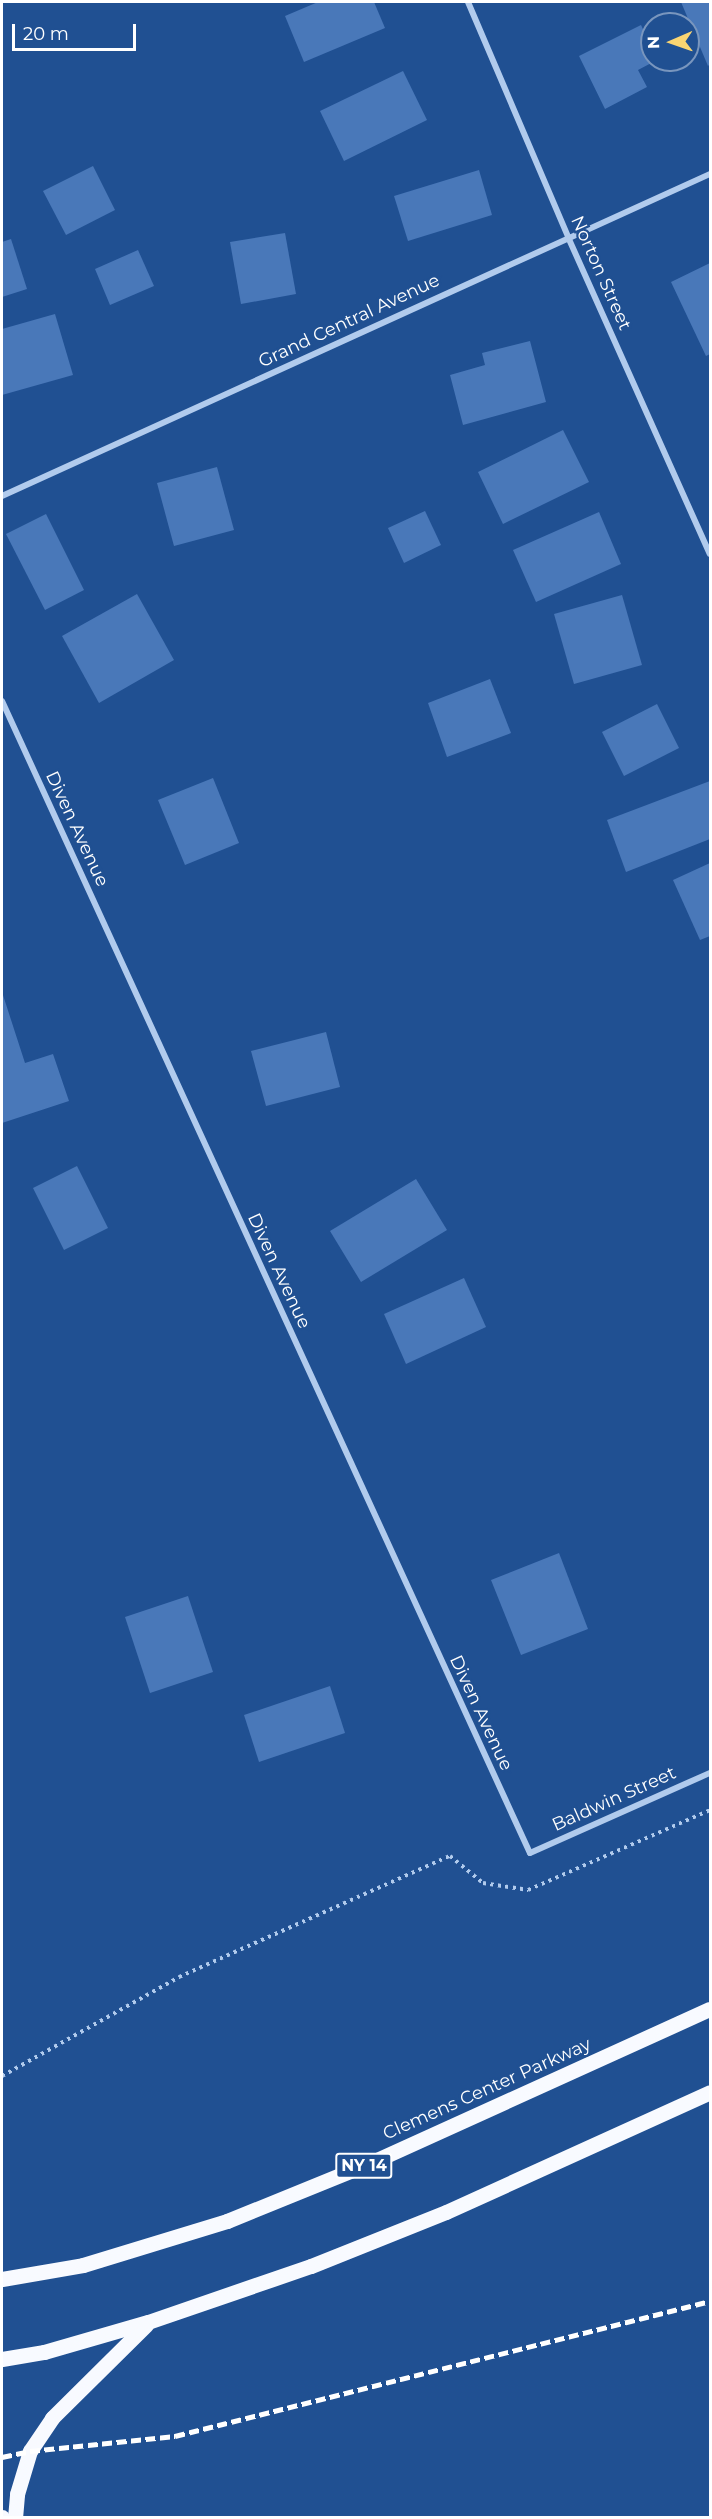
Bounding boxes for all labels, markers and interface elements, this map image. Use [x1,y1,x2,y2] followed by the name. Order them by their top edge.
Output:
[15,12,140,50] scale bar
[640,12,700,72] north arrow
[23,23,69,45] text: 20 m
[644,36,663,49] text: N
[566,212,636,334] street label: Norton Street
[255,269,443,373] street label: Grand Central Avenue
[41,768,113,890] street label: Diven Avenue
[243,1210,315,1332] street label: Diven Avenue
[445,1652,517,1774] street label: Diven Avenue
[549,1762,679,1836] street label: Baldwin Street
[380,2033,594,2145] street label: Clemens Center Parkway
[334,2153,394,2179] road number: NY 14

